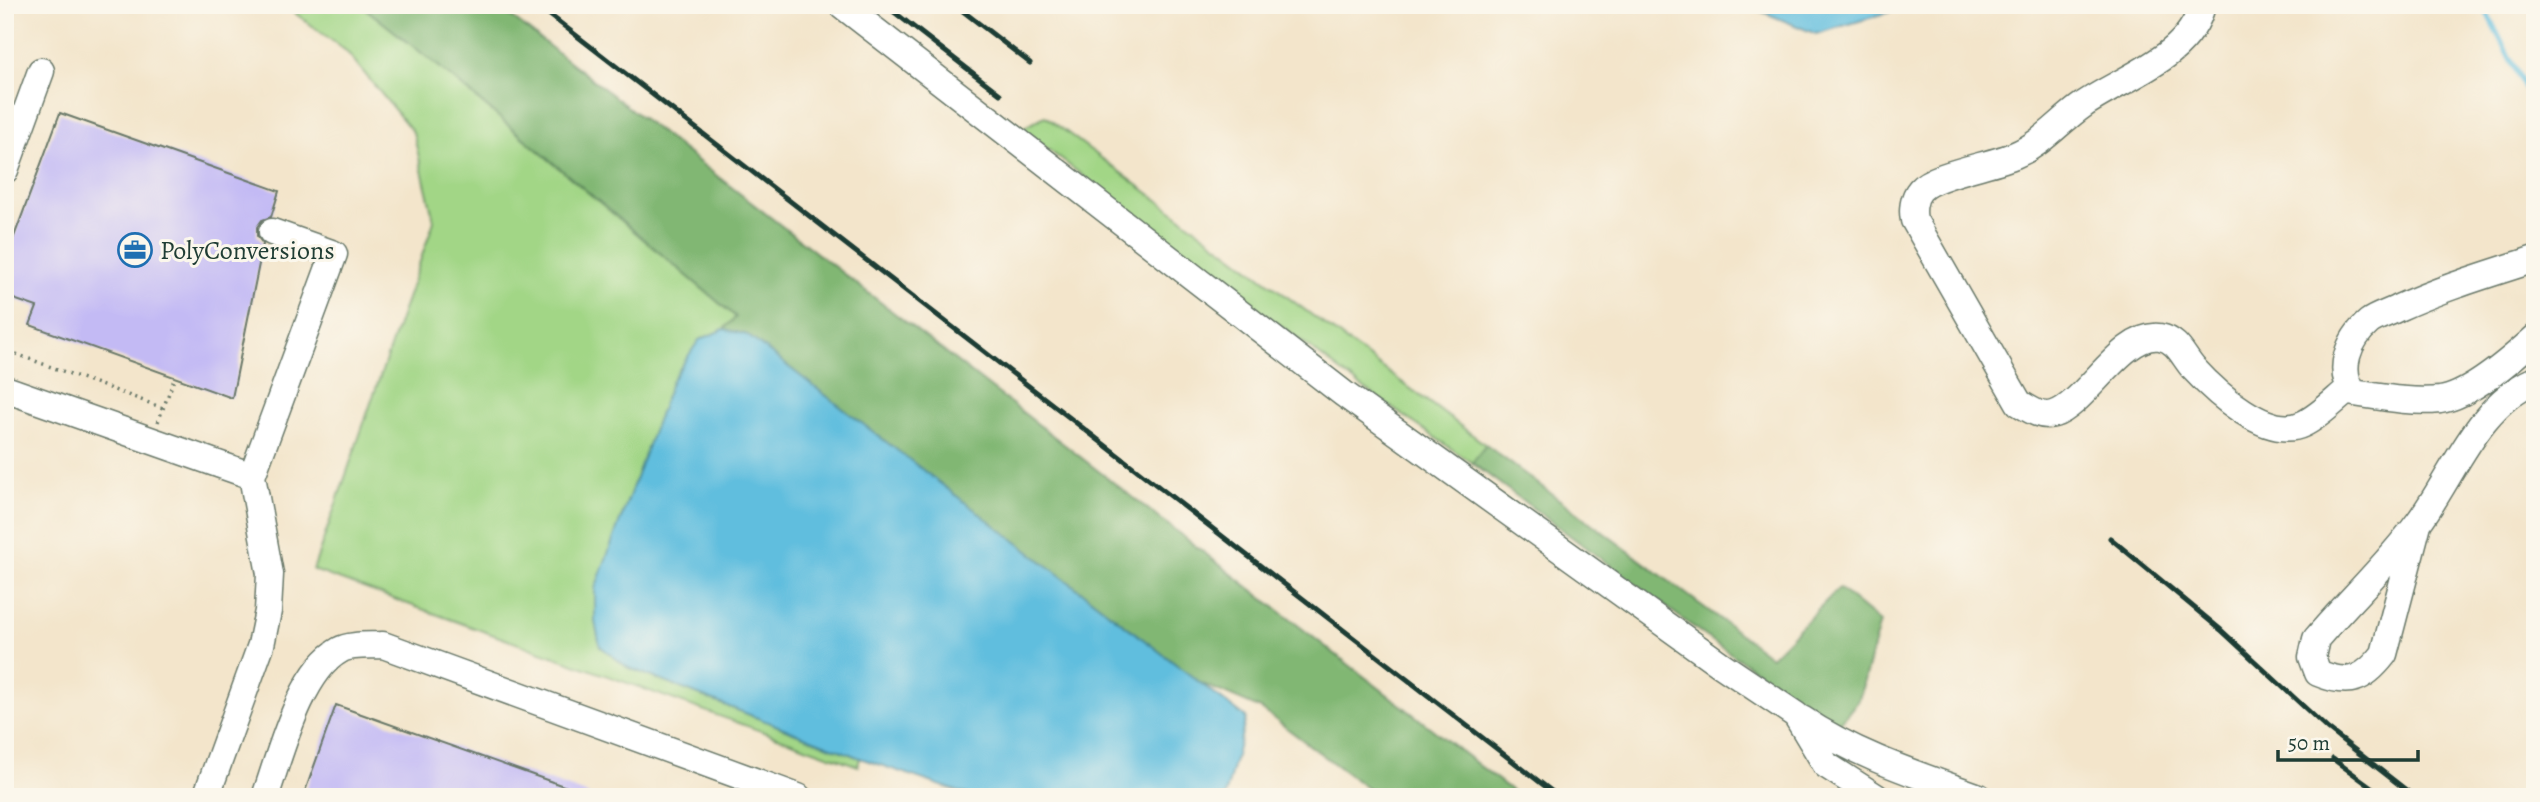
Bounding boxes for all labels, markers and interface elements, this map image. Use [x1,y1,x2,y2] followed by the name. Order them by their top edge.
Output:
[116,231,154,269] office icon: PolyConversions
[160,233,335,268] place label: PolyConversions
[2278,718,2418,762] scale bar
[2288,729,2330,757] text: 50 m

